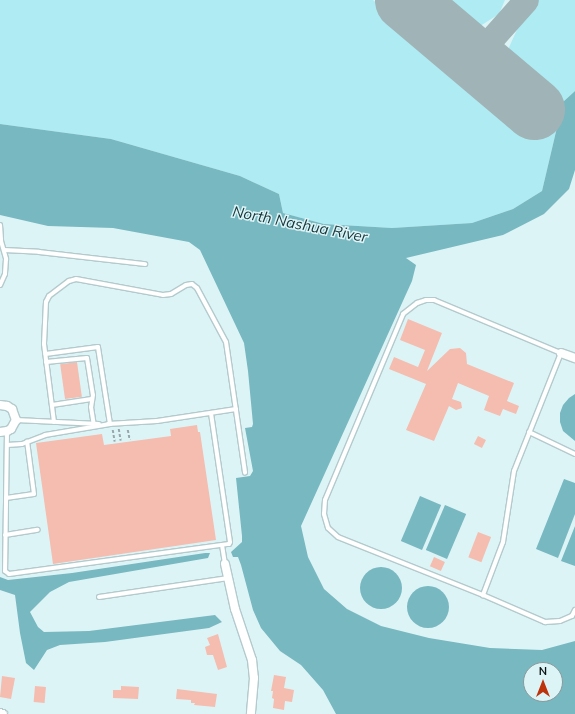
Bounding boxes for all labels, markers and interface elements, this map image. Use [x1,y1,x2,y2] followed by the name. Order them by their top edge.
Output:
[231,202,369,246] water label: North Nashua River
[523,662,563,702] north arrow
[539,664,547,678] text: N

